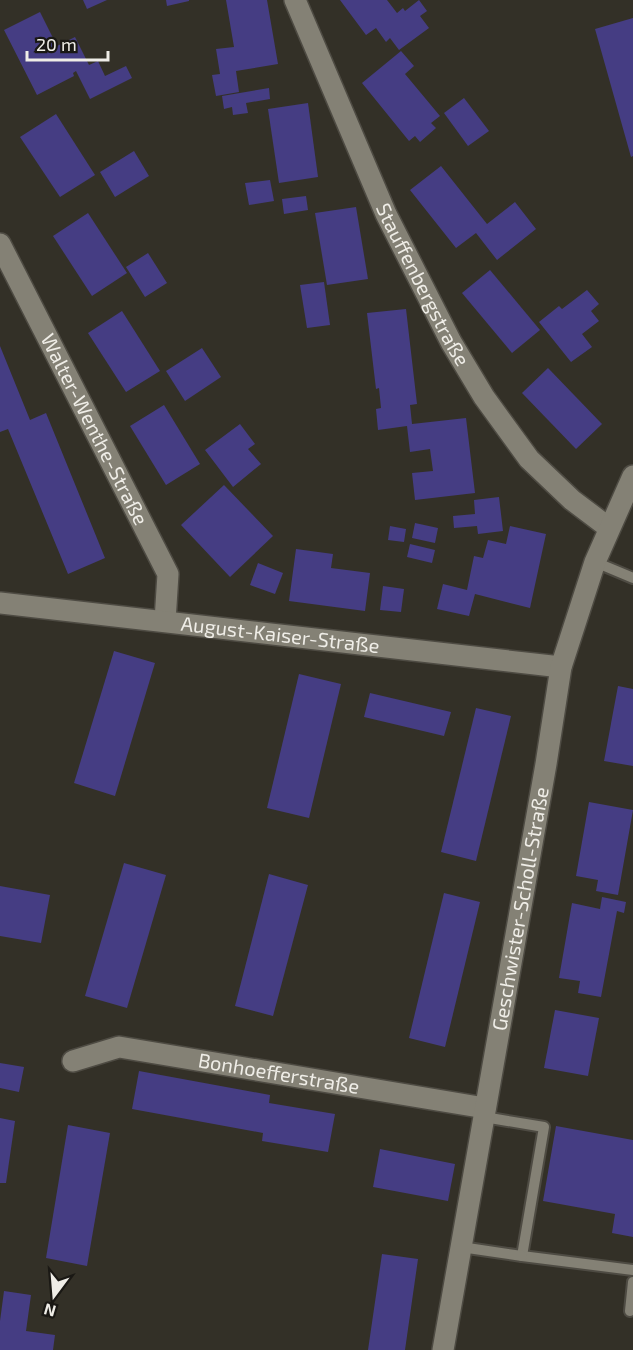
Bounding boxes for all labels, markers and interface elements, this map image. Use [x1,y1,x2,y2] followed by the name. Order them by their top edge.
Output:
[27,24,108,62] scale bar
[36,33,77,55] text: 20 m
[372,199,475,370] street label: Stauffenbergstraße
[37,329,154,529] street label: Walter-Wenthe-Straße
[180,611,381,657] street label: August-Kaiser-Straße
[486,785,553,1032] street label: Geschwister-Scholl-Straße
[196,1047,361,1098] street label: Bonhoefferstraße
[24,1266,84,1326] north arrow
[42,1300,58,1322] text: N

